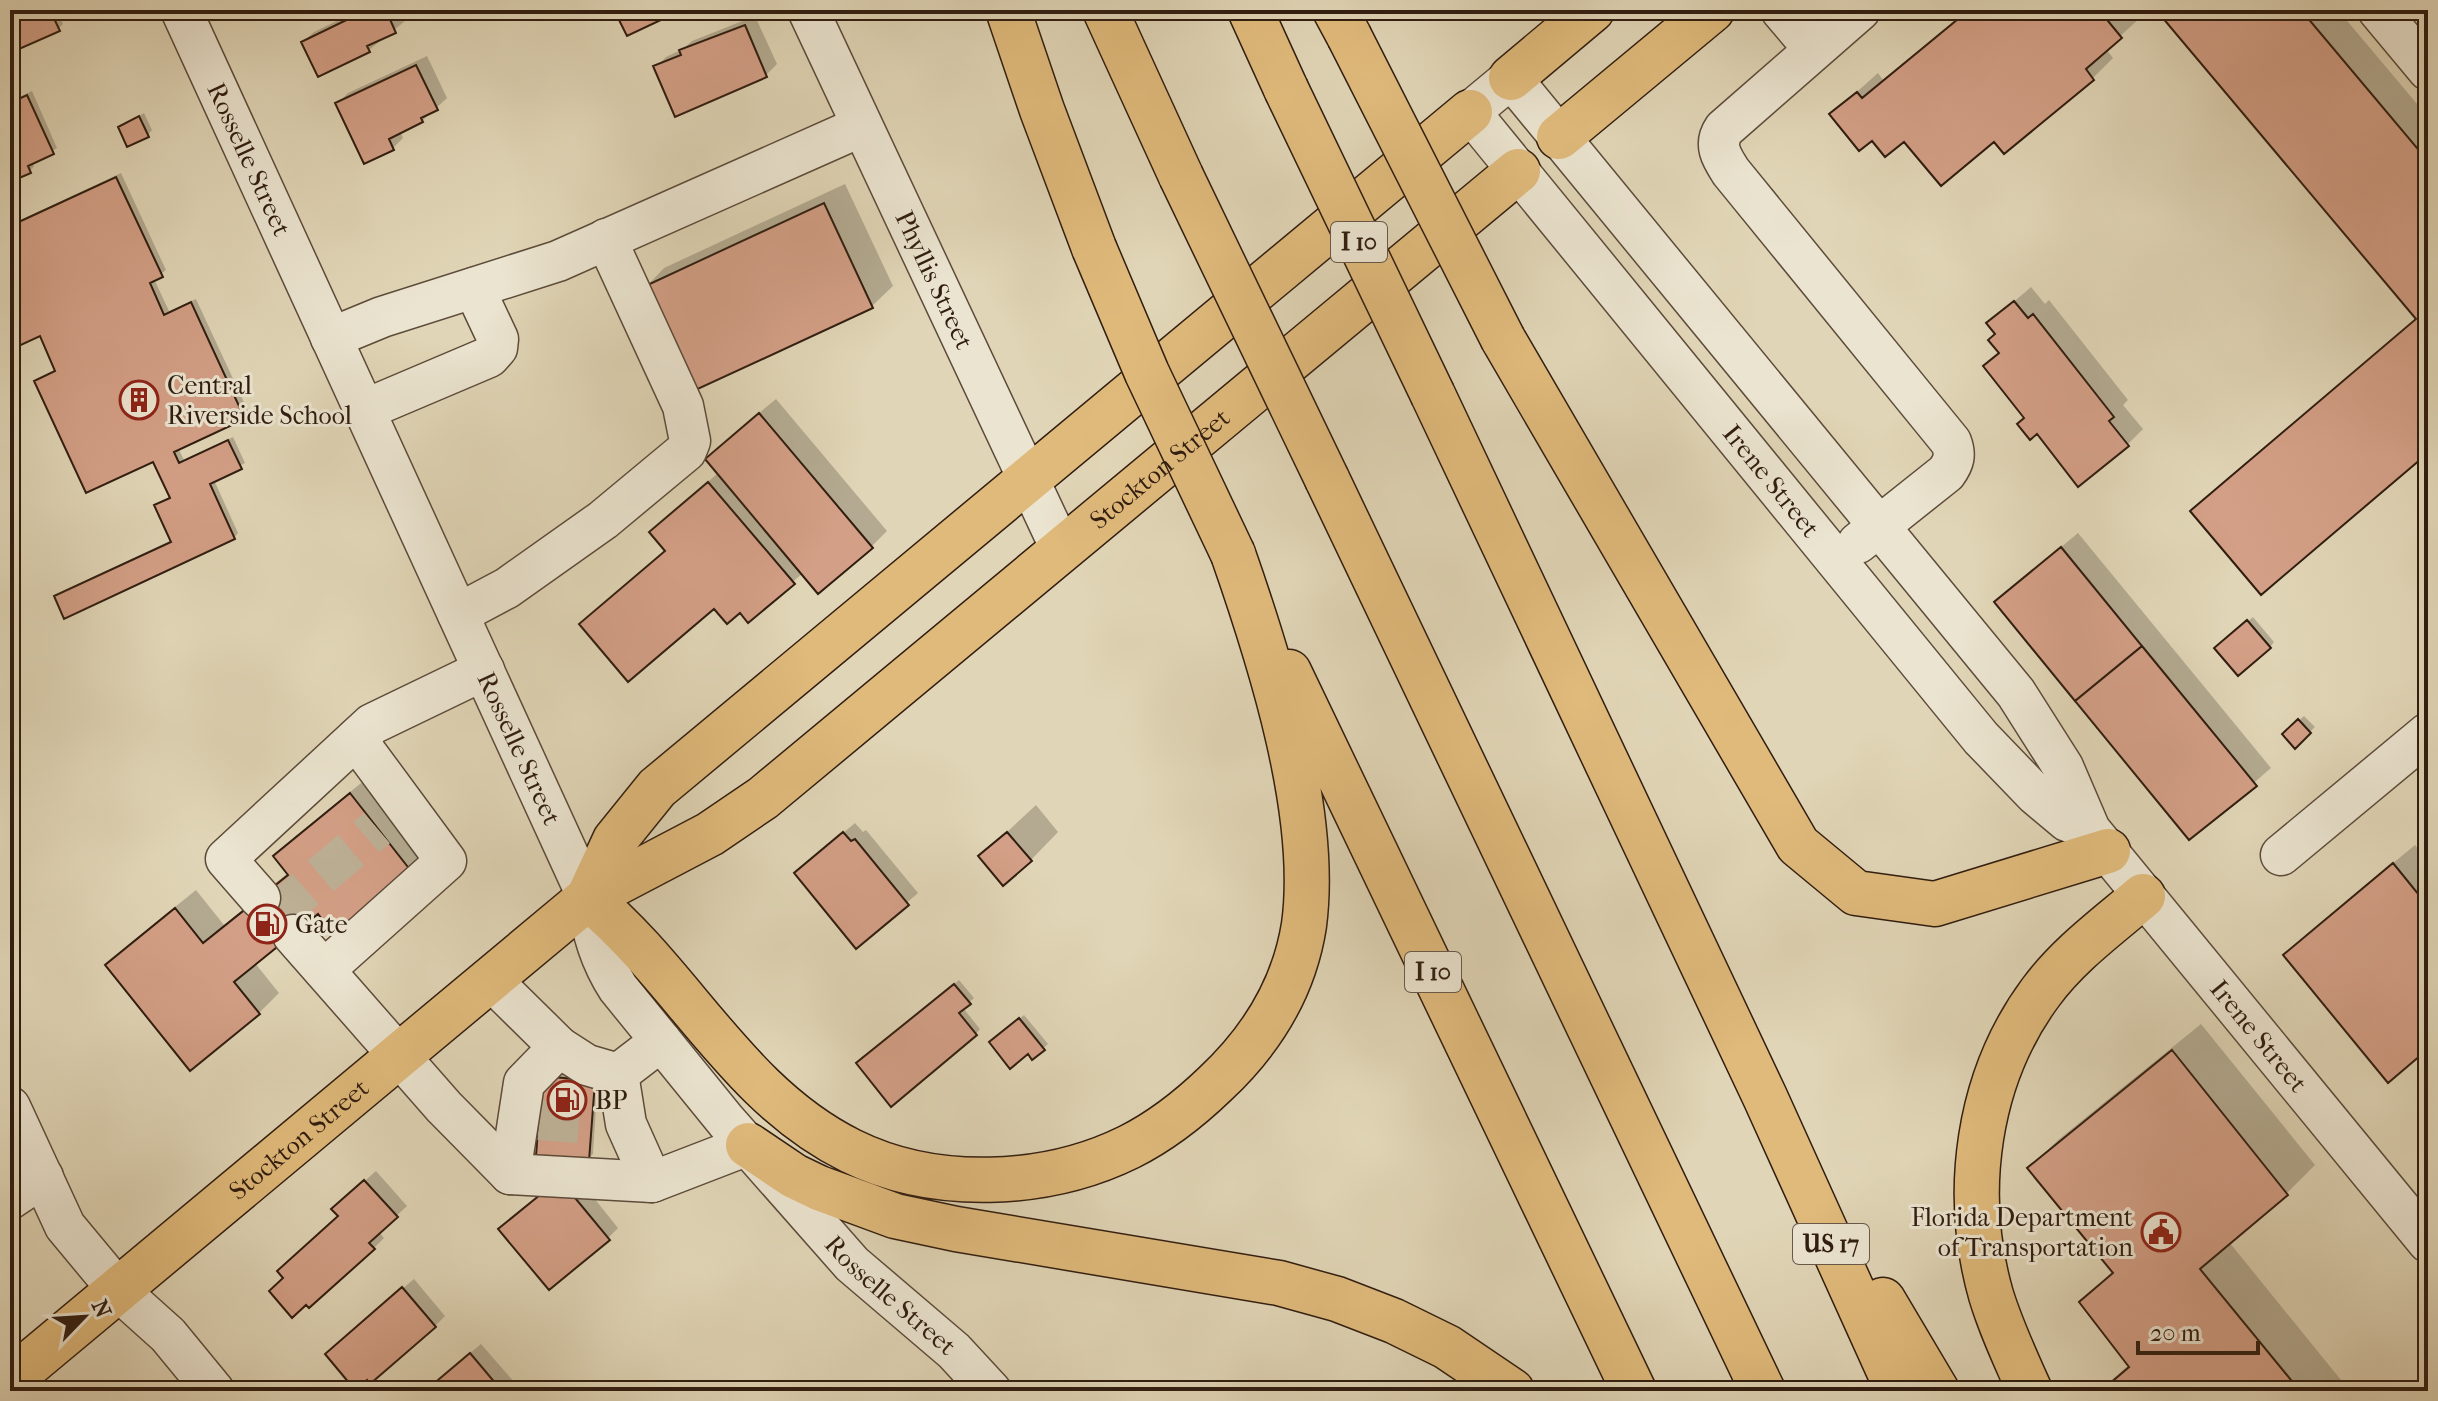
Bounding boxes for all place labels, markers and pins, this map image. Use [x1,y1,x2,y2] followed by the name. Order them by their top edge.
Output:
[167,370,352,431] place label: Central Riverside School
[118,379,160,421] building icon: Central Riverside School
[246,903,288,945] fuel station icon: Gate
[295,909,348,940] place label: Gate
[546,1079,588,1121] fuel station icon: BP
[595,1085,628,1116] place label: BP
[1911,1202,2134,1263] place label: Florida Department of Transportation
[2140,1211,2182,1253] public building icon: Florida Department of Transportation

